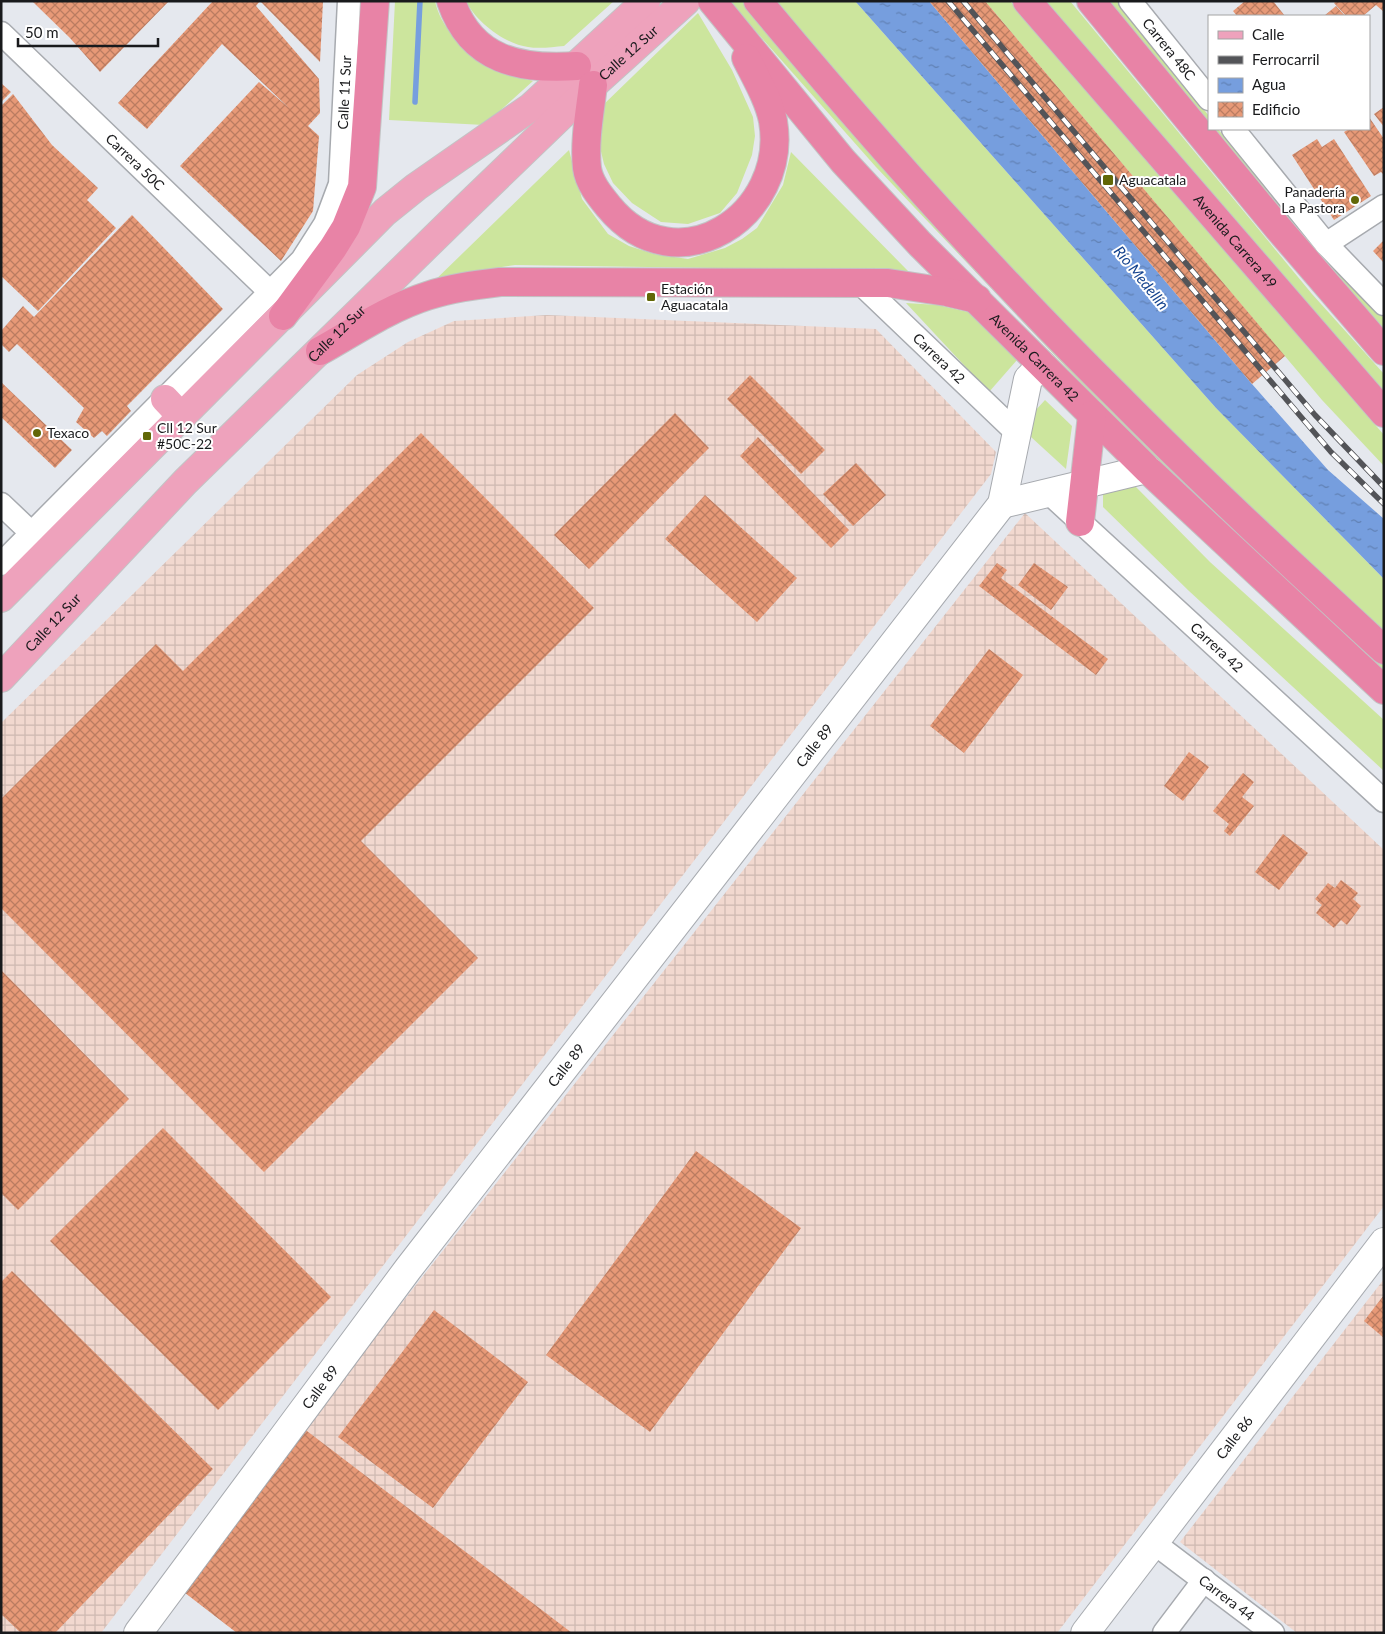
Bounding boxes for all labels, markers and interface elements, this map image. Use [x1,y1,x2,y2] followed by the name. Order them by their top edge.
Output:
[1139,14,1200,84] street label: Carrera 48C
[18,15,158,47] scale bar
[1208,15,1370,130] legend
[595,21,661,84] street label: Calle 12 Sur
[25,23,59,41] text: 50 m
[1252,25,1285,43] text: Calle
[1252,50,1320,68] text: Ferrocarril
[334,55,354,130] street label: Calle 11 Sur
[1252,75,1286,93] text: Agua
[1252,100,1300,118] text: Edificio
[102,130,169,194] street label: Carrera 50C
[1119,171,1186,188] place label: Aguacatala
[1101,173,1115,187] marker: Aguacatala
[1281,183,1345,216] place label: Panadería La Pastora
[1190,191,1281,291] street label: Avenida Carrera 49
[1349,194,1361,206] marker: Panadería La Pastora
[1111,242,1173,313] water label: Río Medellín
[661,280,728,313] place label: Estación Aguacatala
[645,291,657,303] marker: Estación Aguacatala
[304,301,369,365] street label: Calle 12 Sur
[987,309,1083,405] street label: Avenida Carrera 42
[910,329,969,387] street label: Carrera 42
[157,419,217,452] place label: Cll 12 Sur #50C-22
[47,424,89,441] place label: Texaco
[31,427,43,439] marker: Texaco
[141,430,153,442] marker: Cll 12 Sur #50C-22
[21,589,84,655] street label: Calle 12 Sur
[1187,619,1247,675] street label: Carrera 42
[792,720,836,770] street label: Calle 89
[544,1040,588,1090] street label: Calle 89
[298,1362,342,1412] street label: Calle 89
[1212,1412,1256,1462] street label: Calle 86
[1196,1571,1258,1624] street label: Carrera 44

